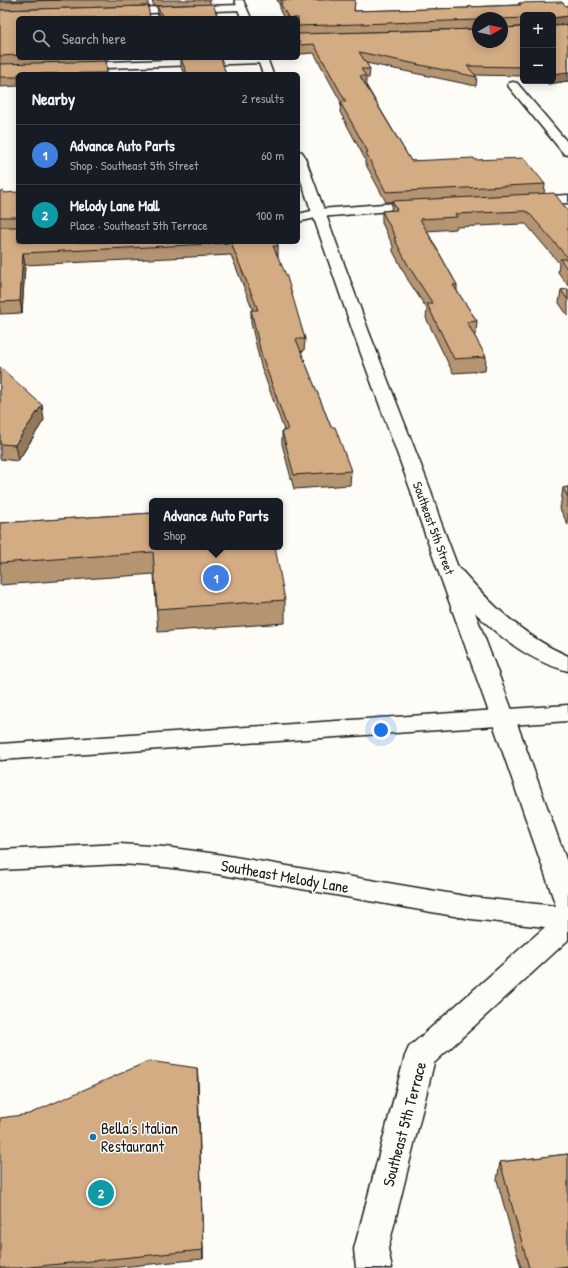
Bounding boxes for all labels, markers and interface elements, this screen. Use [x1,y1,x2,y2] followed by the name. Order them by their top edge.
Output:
[472,12,508,48] north arrow
[520,12,556,84] map controls
[520,12,556,48] button: +
[16,16,300,60] search box
[30,27,52,49] icon: search
[62,28,126,49] text: Search here
[520,48,556,84] button: −
[32,87,75,110] text: Nearby
[242,89,284,107] text: 2 results
[70,135,175,156] text: Advance Auto Parts
[43,146,47,164] text: 1
[261,146,284,164] text: 60 m
[70,156,199,174] text: Shop · Southeast 5th Street
[70,195,160,216] text: Melody Lane Mall
[42,206,48,224] text: 2
[256,206,284,224] text: 100 m
[70,216,208,234] text: Place · Southeast 5th Terrace
[409,479,459,578] street label: Southeast 5th Street
[149,498,283,550] popup
[164,505,268,526] text: Advance Auto Parts
[164,526,186,544] text: Shop
[203,563,229,593] pin: 1
[371,720,391,740] your location
[219,854,351,898] street label: Southeast Melody Lane
[377,1059,431,1189] street label: Southeast 5th Terrace
[101,1117,178,1157] place label: Bella's Italian Restaurant
[88,1132,98,1142] marker: Bella's Italian Restaurant
[88,1178,114,1208] pin: 2

